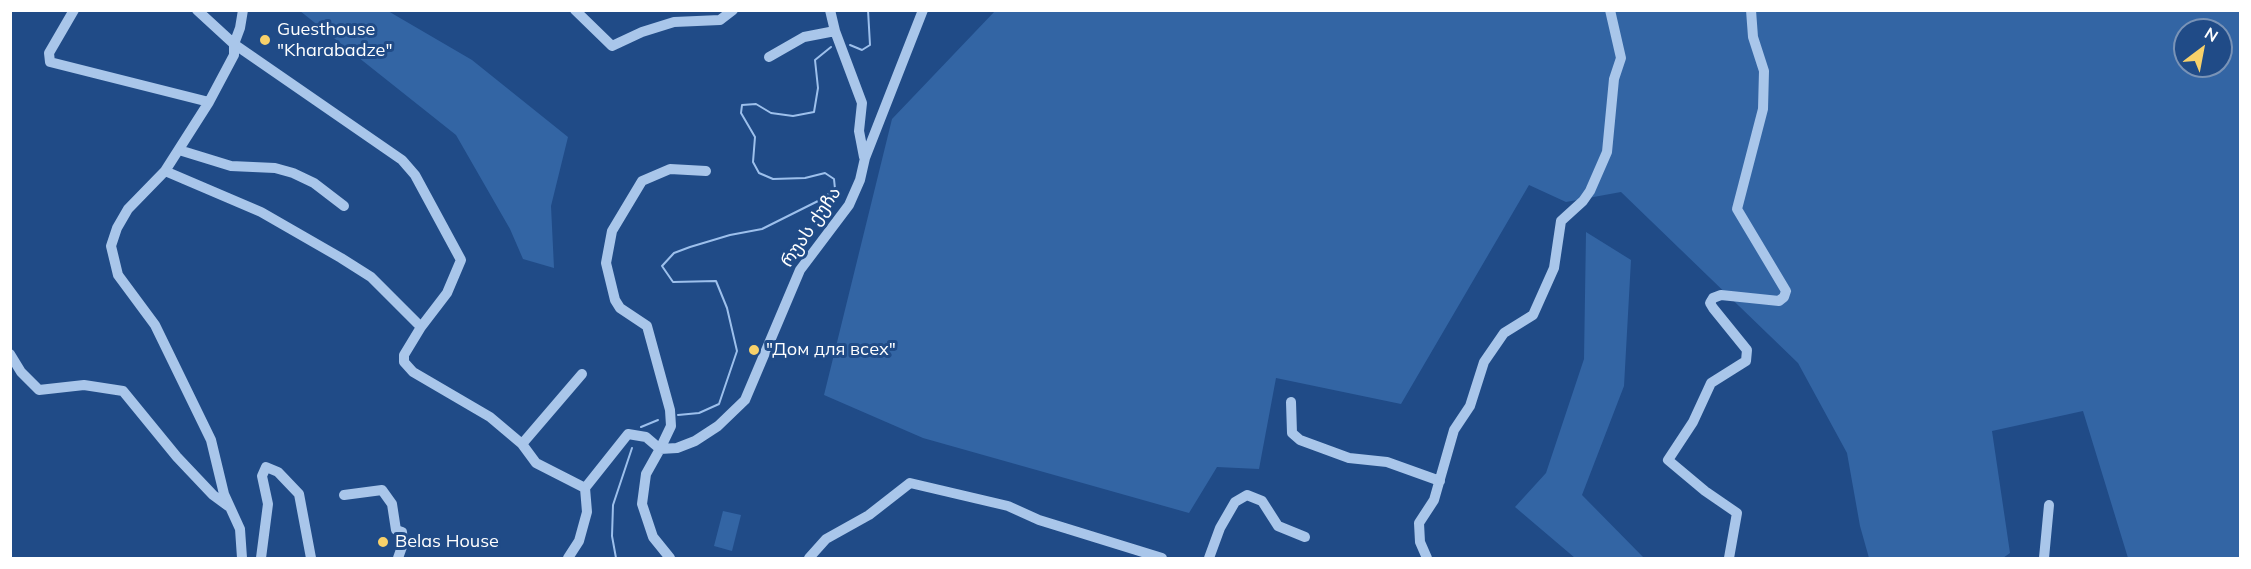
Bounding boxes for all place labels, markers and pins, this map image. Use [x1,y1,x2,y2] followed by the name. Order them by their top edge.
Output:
[277,19,392,62] place label: Guesthouse "Kharabadze"
[258,33,272,47] marker: Guesthouse "Kharabadze"
[766,339,896,361] place label: "Дом для всех"
[747,343,761,357] marker: "Дом для всех"
[395,531,499,553] place label: Belas House
[376,535,390,549] marker: Belas House

